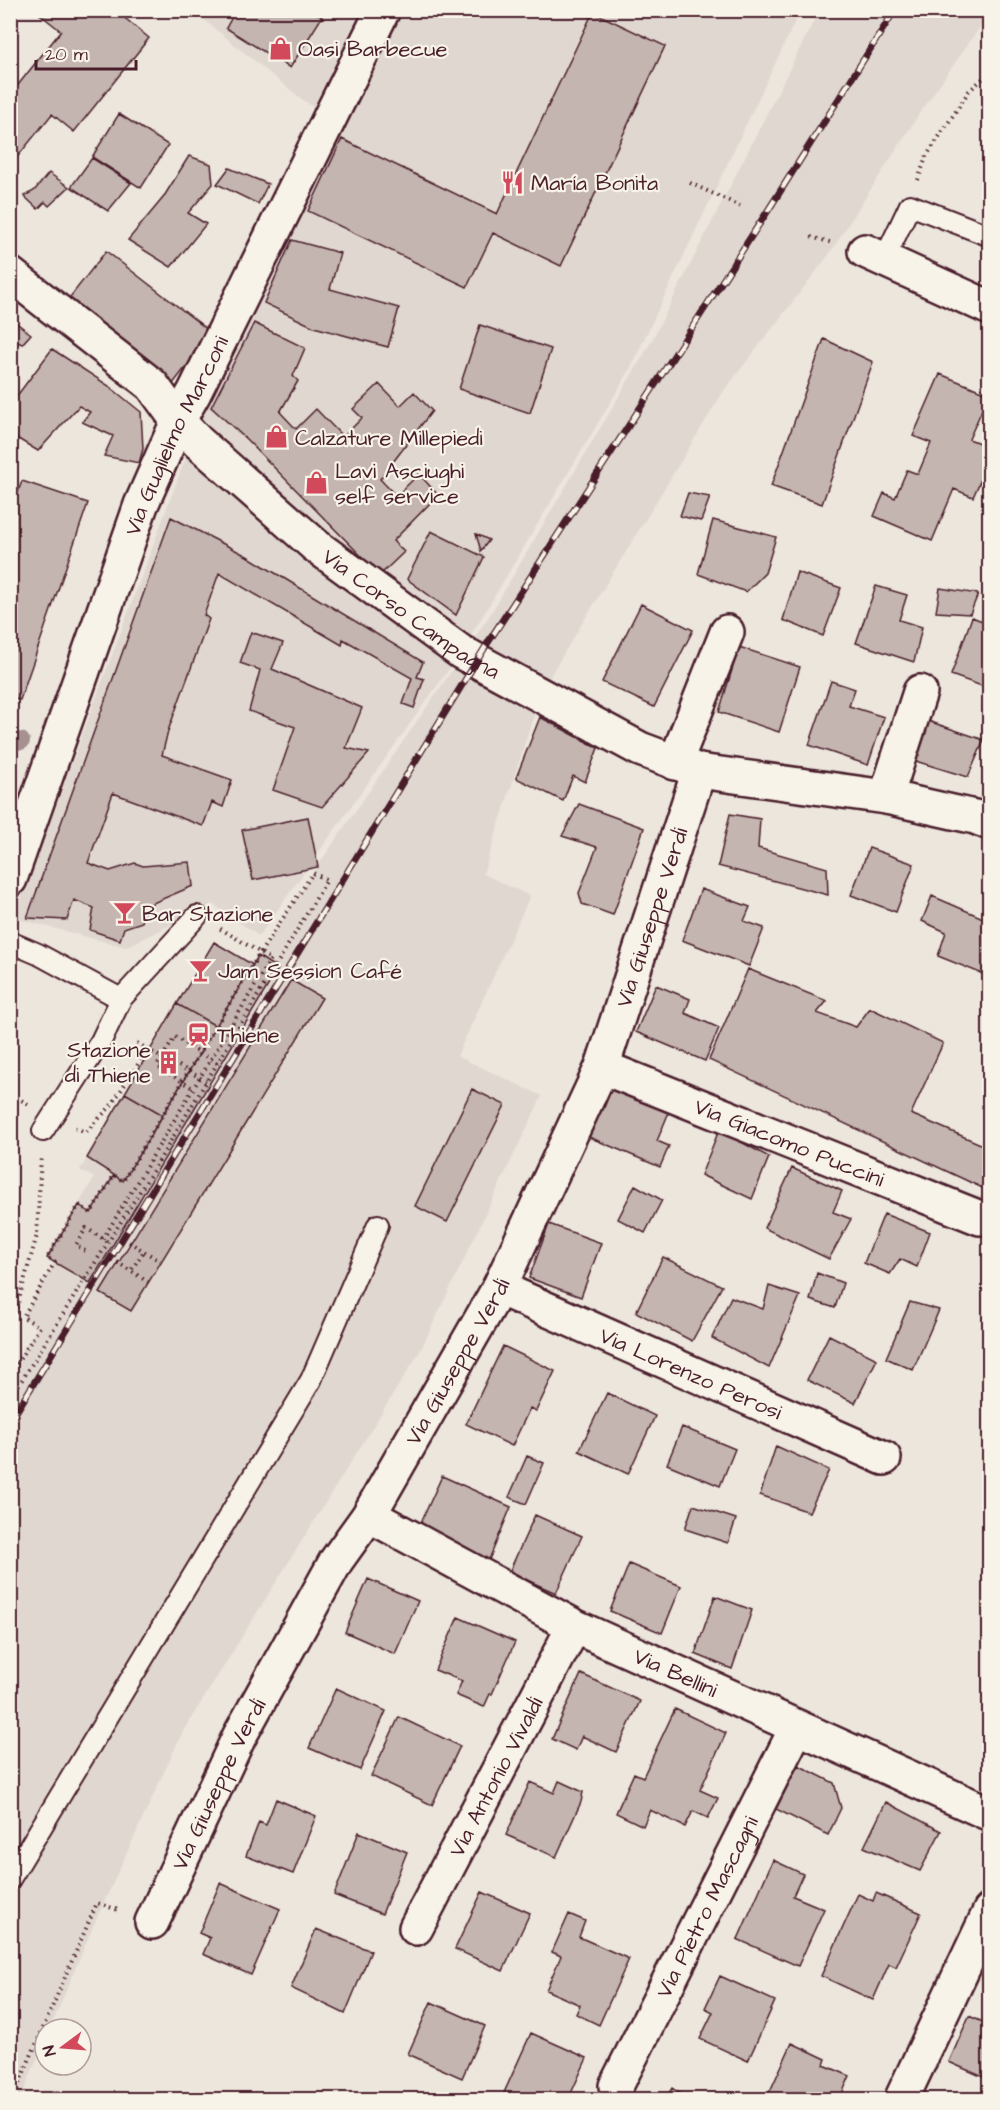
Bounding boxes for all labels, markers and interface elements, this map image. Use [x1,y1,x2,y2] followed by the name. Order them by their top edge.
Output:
[36,33,136,71] scale bar
[298,34,447,65] place label: Oasi Barbecue
[267,35,293,61] shop icon: Oasi Barbecue
[45,42,88,67] text: 20 m
[531,168,658,199] place label: María Bonita
[500,169,526,195] restaurant icon: María Bonita
[118,331,237,540] street label: Via Guglielmo Marconi
[295,423,483,454] place label: Calzature Millepiedi
[264,424,290,450] shop icon: Calzature Millepiedi
[335,456,464,512] place label: Lavi Asciughi self service
[304,470,330,496] shop icon: Lavi Asciughi self service
[316,542,505,687] street label: Via Corso Campagna
[609,824,696,1012] street label: Via Giuseppe Verdi
[142,899,274,930] place label: Bar Stazione
[111,900,137,926] bar icon: Bar Stazione
[218,956,402,987] place label: Jam Session Café
[187,957,213,983] bar icon: Jam Session Café
[217,1020,280,1051] place label: Thiene
[186,1021,212,1047] station icon: Thiene
[65,1035,151,1091] place label: Stazione di Thiene
[156,1049,182,1075] building icon: Stazione di Thiene
[689,1091,889,1195] street label: Via Giacomo Puccini
[398,1274,518,1451] street label: Via Giuseppe Verdi
[594,1320,787,1428] street label: Via Lorenzo Perosi
[628,1641,722,1706] street label: Via Bellini
[442,1692,551,1863] street label: Via Antonio Vivaldi
[165,1693,274,1876] street label: Via Giuseppe Verdi
[649,1811,767,2003] street label: Via Pietro Mascagni
[33,2017,93,2077] north arrow
[38,2043,61,2059] text: N

